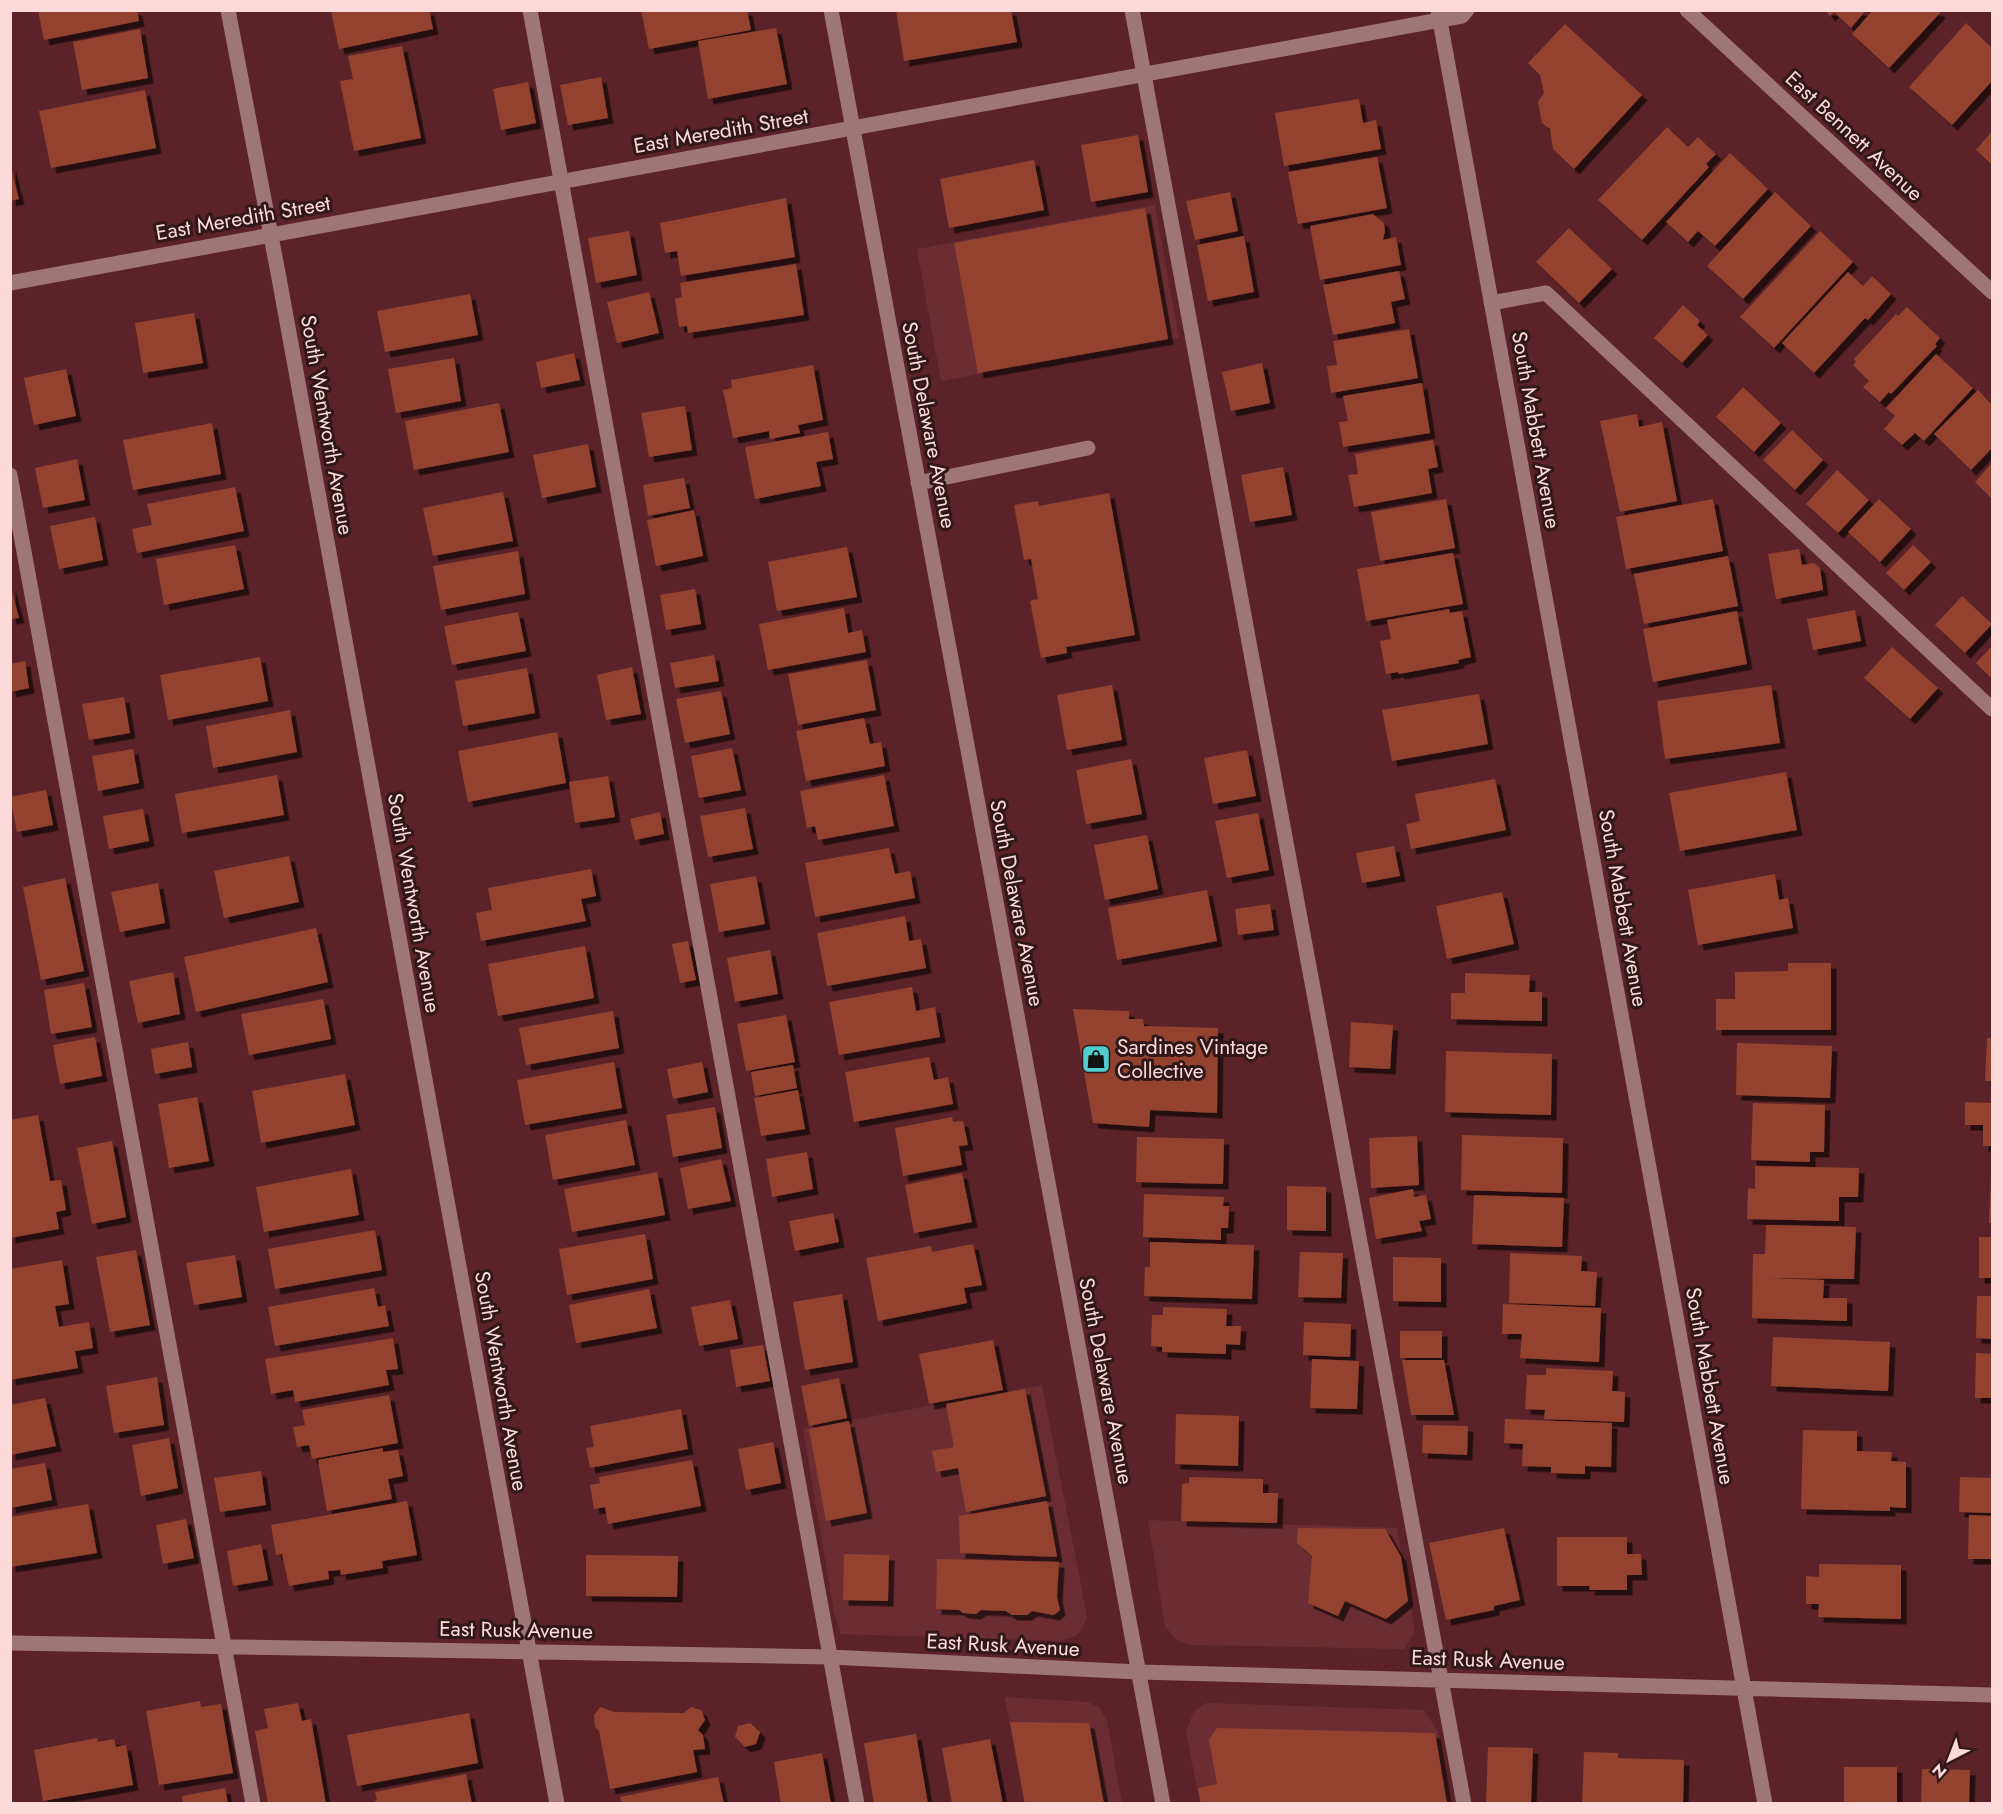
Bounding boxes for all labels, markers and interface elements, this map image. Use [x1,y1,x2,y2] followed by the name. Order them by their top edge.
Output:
[1778,64,1930,208] street label: East Bennett Avenue
[631,101,811,161] street label: East Meredith Street
[153,188,333,248] street label: East Meredith Street
[293,313,361,537] street label: South Wentworth Avenue
[894,319,964,531] street label: South Delaware Avenue
[1504,329,1568,531] street label: South Mabbett Avenue
[380,791,448,1015] street label: South Wentworth Avenue
[982,797,1052,1009] street label: South Delaware Avenue
[1591,807,1655,1009] street label: South Mabbett Avenue
[1117,1032,1268,1086] place label: Sardines Vintage Collective
[1080,1043,1112,1075] shop icon: Sardines Vintage Collective
[467,1269,535,1493] street label: South Wentworth Avenue
[1071,1275,1141,1487] street label: South Delaware Avenue
[1678,1285,1742,1487] street label: South Mabbett Avenue
[439,1614,593,1646] street label: East Rusk Avenue
[925,1626,1081,1664] street label: East Rusk Avenue
[1411,1642,1565,1678] street label: East Rusk Avenue
[1919,1730,1979,1790] north arrow
[1927,1758,1952,1784] text: N

